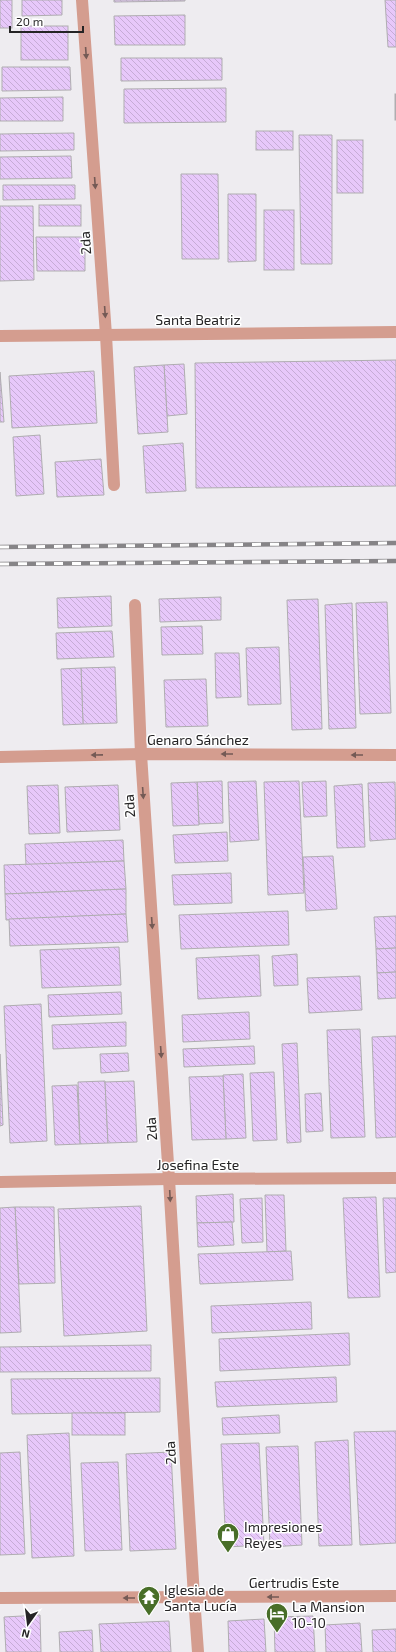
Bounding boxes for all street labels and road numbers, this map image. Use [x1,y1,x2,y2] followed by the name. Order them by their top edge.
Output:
[76,231,94,255] street label: 2da
[155,311,241,328] street label: Santa Beatriz
[147,731,249,748] street label: Genaro Sánchez
[120,794,138,818] street label: 2da
[142,1117,160,1141] street label: 2da
[157,1156,239,1173] street label: Josefina Este
[161,1441,179,1465] street label: 2da
[249,1574,339,1591] street label: Gertrudis Este

